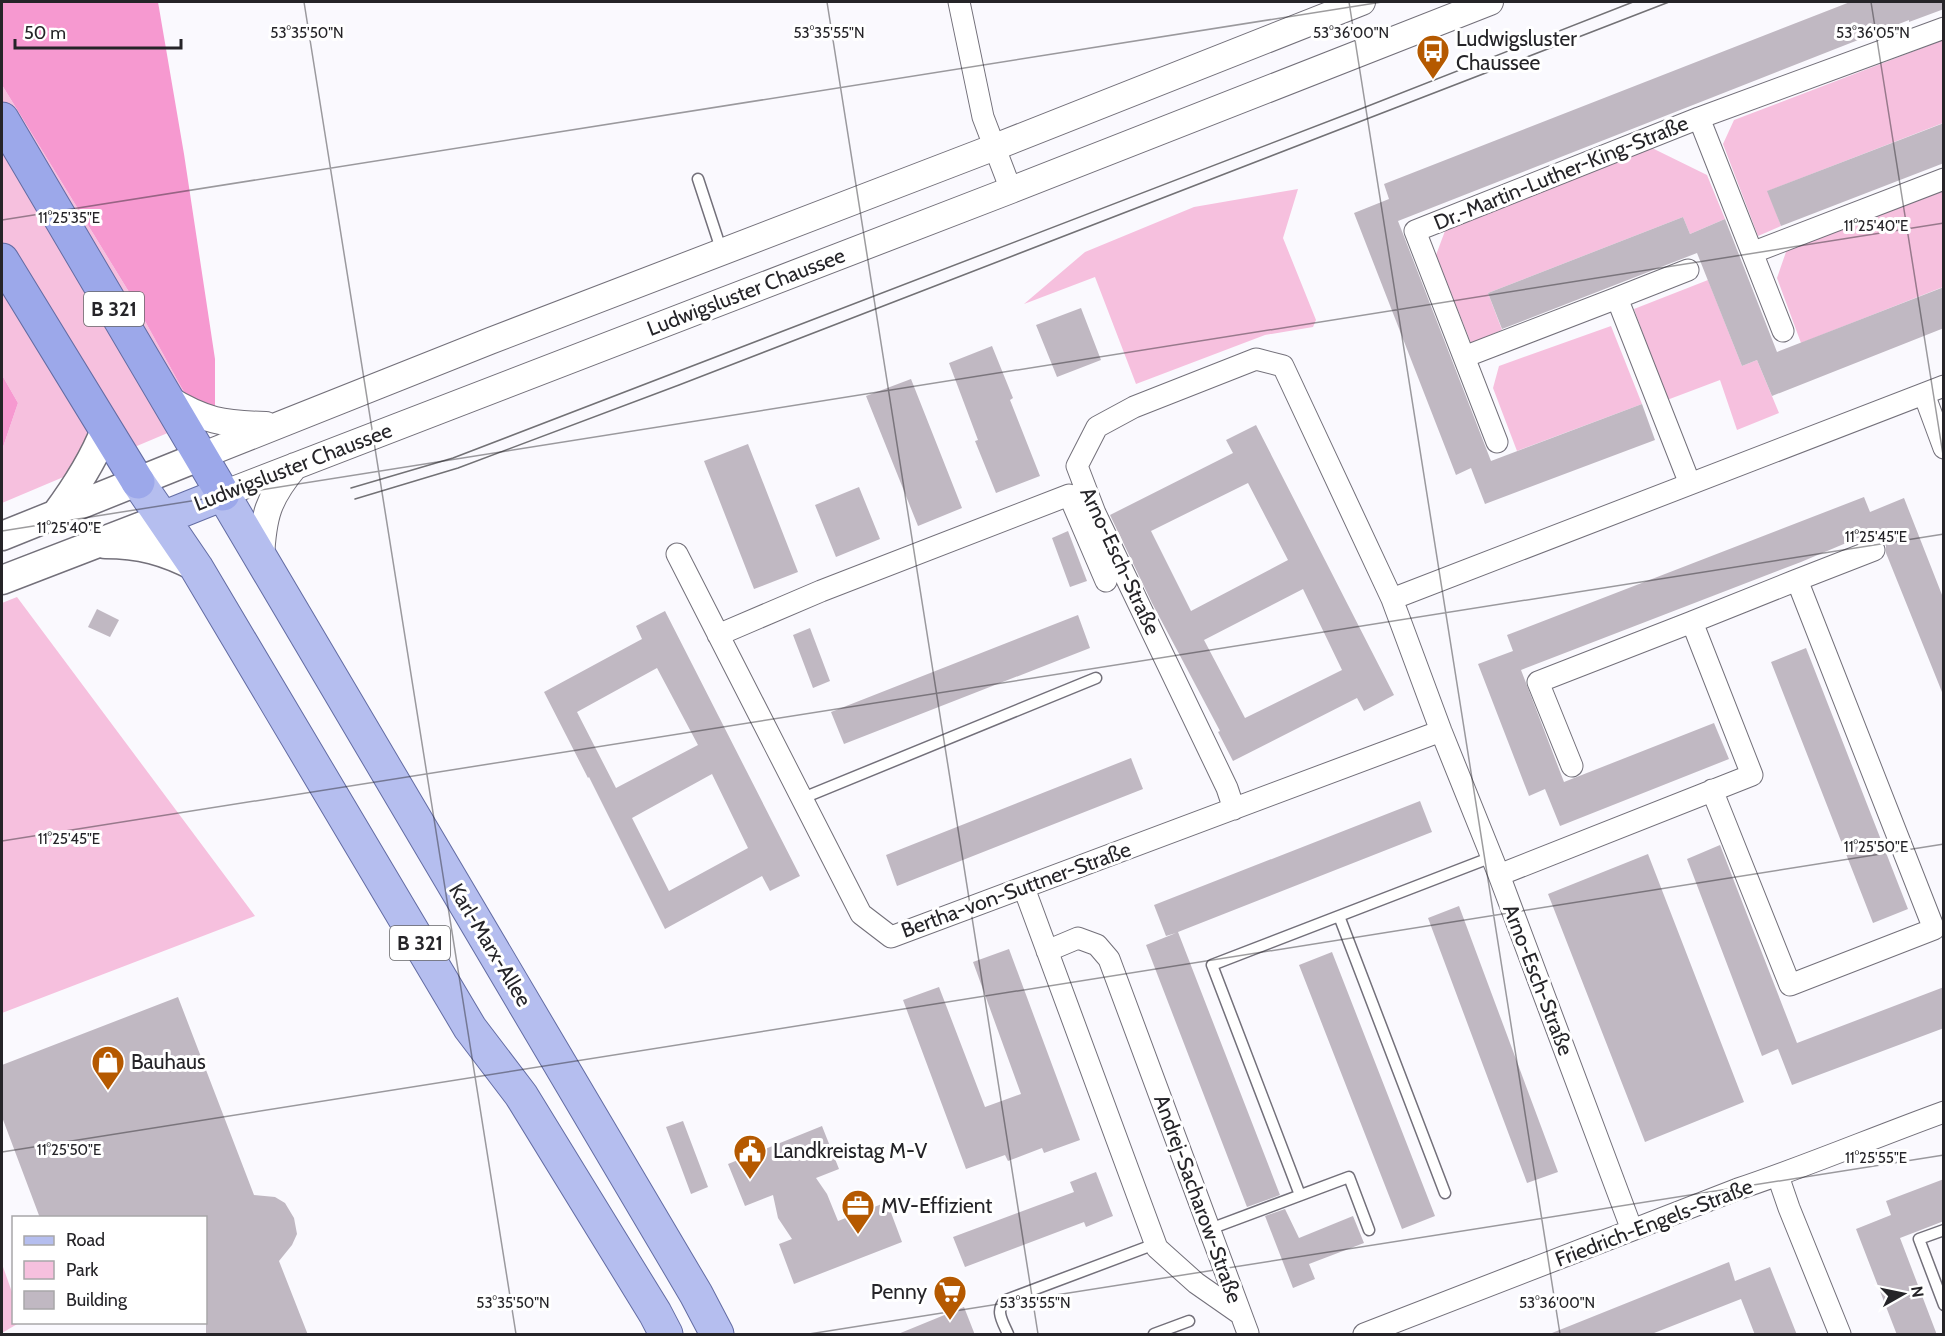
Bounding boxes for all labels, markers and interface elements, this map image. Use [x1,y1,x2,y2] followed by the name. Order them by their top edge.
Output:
[15,12,182,50] scale bar
[24,22,66,44] text: 50 m
[270,24,344,42] text: 53°35'50"N
[793,24,865,42] text: 53°35'55"N
[1313,24,1389,42] text: 53°36'00"N
[1836,24,1910,42] text: 53°36'05"N
[1456,26,1577,75] place label: Ludwigsluster Chaussee
[1415,33,1451,80] bus stop icon: Ludwigsluster Chaussee
[1430,110,1692,235] street label: Dr.-Martin-Luther-King-Straße
[38,209,100,227] text: 11°25'35"E
[1844,217,1908,235] text: 11°25'40"E
[643,242,849,341] street label: Ludwigsluster Chaussee
[84,292,144,326] road number: B 321
[190,417,396,516] street label: Ludwigsluster Chaussee
[1075,483,1166,639] street label: Arno-Esch-Straße
[37,519,101,537] text: 11°25'40"E
[1845,528,1907,546] text: 11°25'45"E
[38,830,100,848] text: 11°25'45"E
[898,836,1134,943] street label: Bertha-von-Suttner-Straße
[1844,838,1908,856] text: 11°25'50"E
[444,879,537,1011] street label: Karl-Marx-Allee
[1498,901,1579,1059] street label: Arno-Esch-Straße
[390,926,450,960] road number: B 321
[90,1044,126,1091] shop icon: Bauhaus
[131,1049,206,1074] place label: Bauhaus
[1148,1091,1248,1307] street label: Andrej-Sacharow-Straße
[732,1133,768,1180] public building icon: Landkreistag M-V
[773,1138,928,1163] place label: Landkreistag M-V
[37,1141,101,1159] text: 11°25'50"E
[1845,1149,1907,1167] text: 11°25'55"E
[1552,1173,1756,1272] street label: Friedrich-Engels-Straße
[840,1188,876,1235] office icon: MV-Effizient
[881,1193,992,1218] place label: MV-Effizient
[12,1216,207,1324] legend
[66,1229,105,1251] text: Road
[66,1259,99,1281] text: Park
[1873,1264,1933,1324] north arrow
[932,1274,968,1321] supermarket icon: Penny
[871,1279,927,1304] place label: Penny
[1907,1285,1928,1299] text: N
[66,1289,128,1311] text: Building
[476,1294,550,1312] text: 53°35'50"N
[999,1294,1071,1312] text: 53°35'55"N
[1519,1294,1595,1312] text: 53°36'00"N

